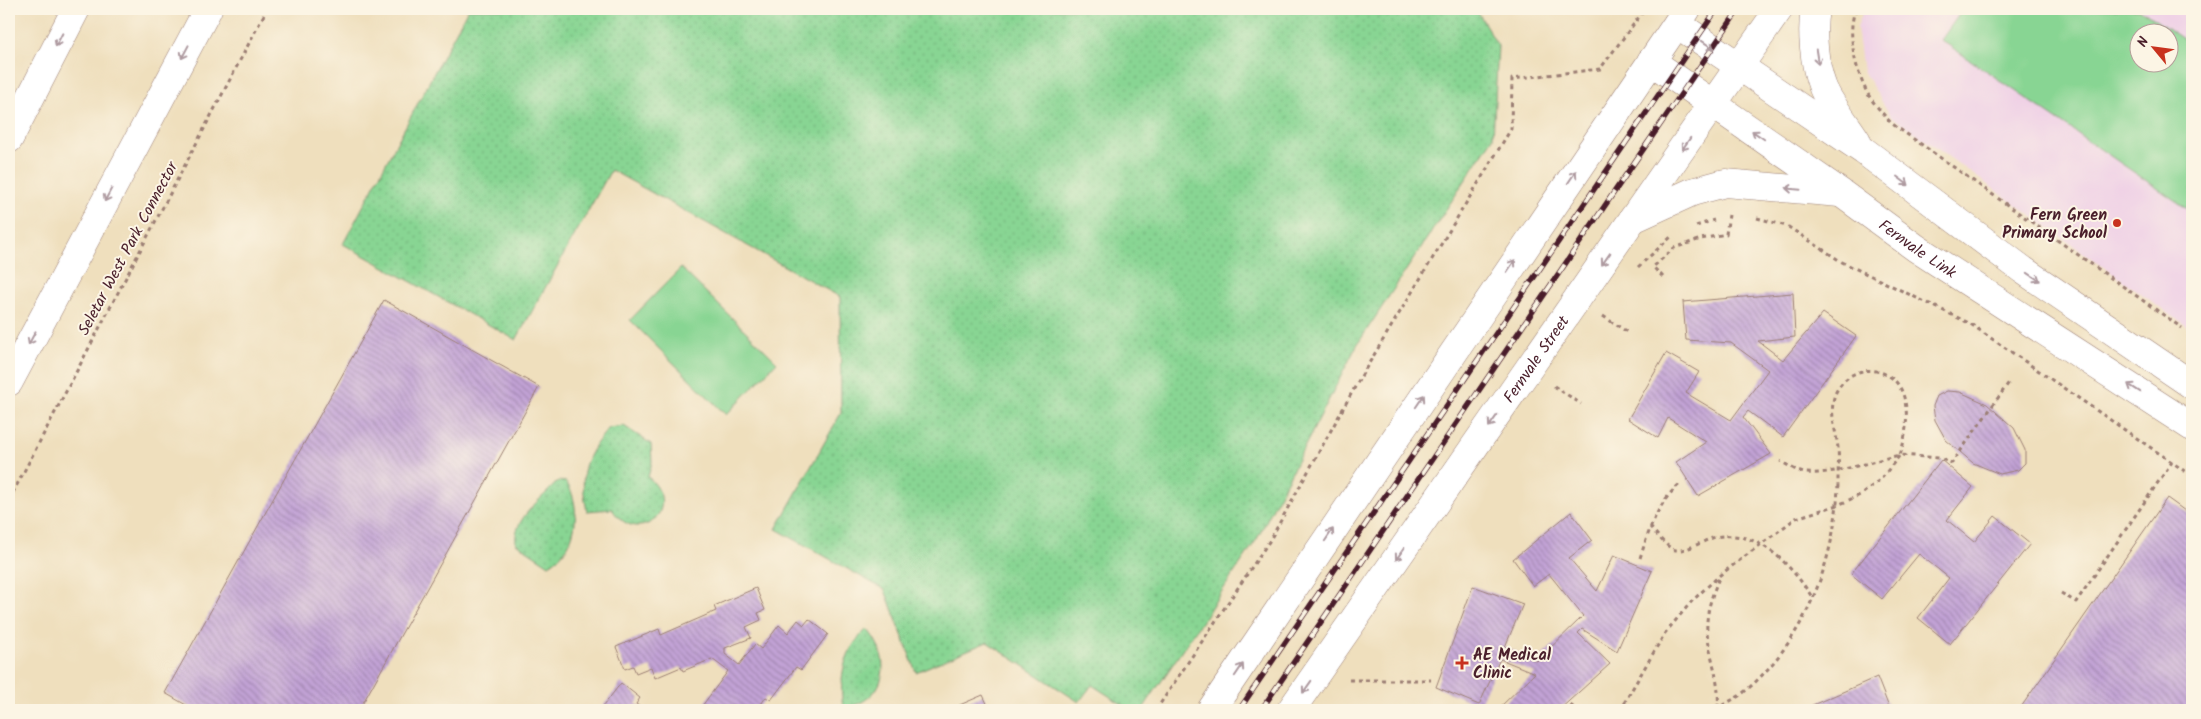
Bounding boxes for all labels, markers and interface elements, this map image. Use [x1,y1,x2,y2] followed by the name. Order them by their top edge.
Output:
[2128,22,2178,72] north arrow
[54,33,64,48] one-way arrow
[2132,33,2155,51] text: N
[1701,40,1715,50] one-way arrow
[180,44,190,59] one-way arrow
[1812,49,1822,65] one-way arrow
[1752,130,1766,140] one-way arrow
[1681,137,1691,151] one-way arrow
[72,156,186,340] street label: Seletar West Park Connector
[1566,170,1577,184] one-way arrow
[1896,175,1909,186] one-way arrow
[1785,184,1801,193] one-way arrow
[103,187,113,202] one-way arrow
[2002,203,2108,246] place label: Fern Green Primary School
[1873,214,1961,285] street label: Fernvale Link
[2111,217,2123,229] marker: Fern Green Primary School
[1601,252,1611,266] one-way arrow
[1506,259,1516,273] one-way arrow
[2027,272,2041,283] one-way arrow
[1497,310,1577,409] street label: Fernvale Street
[27,331,37,346] one-way arrow
[2127,383,2141,394] one-way arrow
[1416,394,1426,408] one-way arrow
[1488,414,1498,428] one-way arrow
[1324,528,1335,542] one-way arrow
[1395,547,1405,561] one-way arrow
[1473,643,1552,686] place label: AE Medical Clinic
[1455,656,1469,670] marker: AE Medical Clinic
[1233,663,1244,677] one-way arrow
[1302,680,1312,694] one-way arrow

